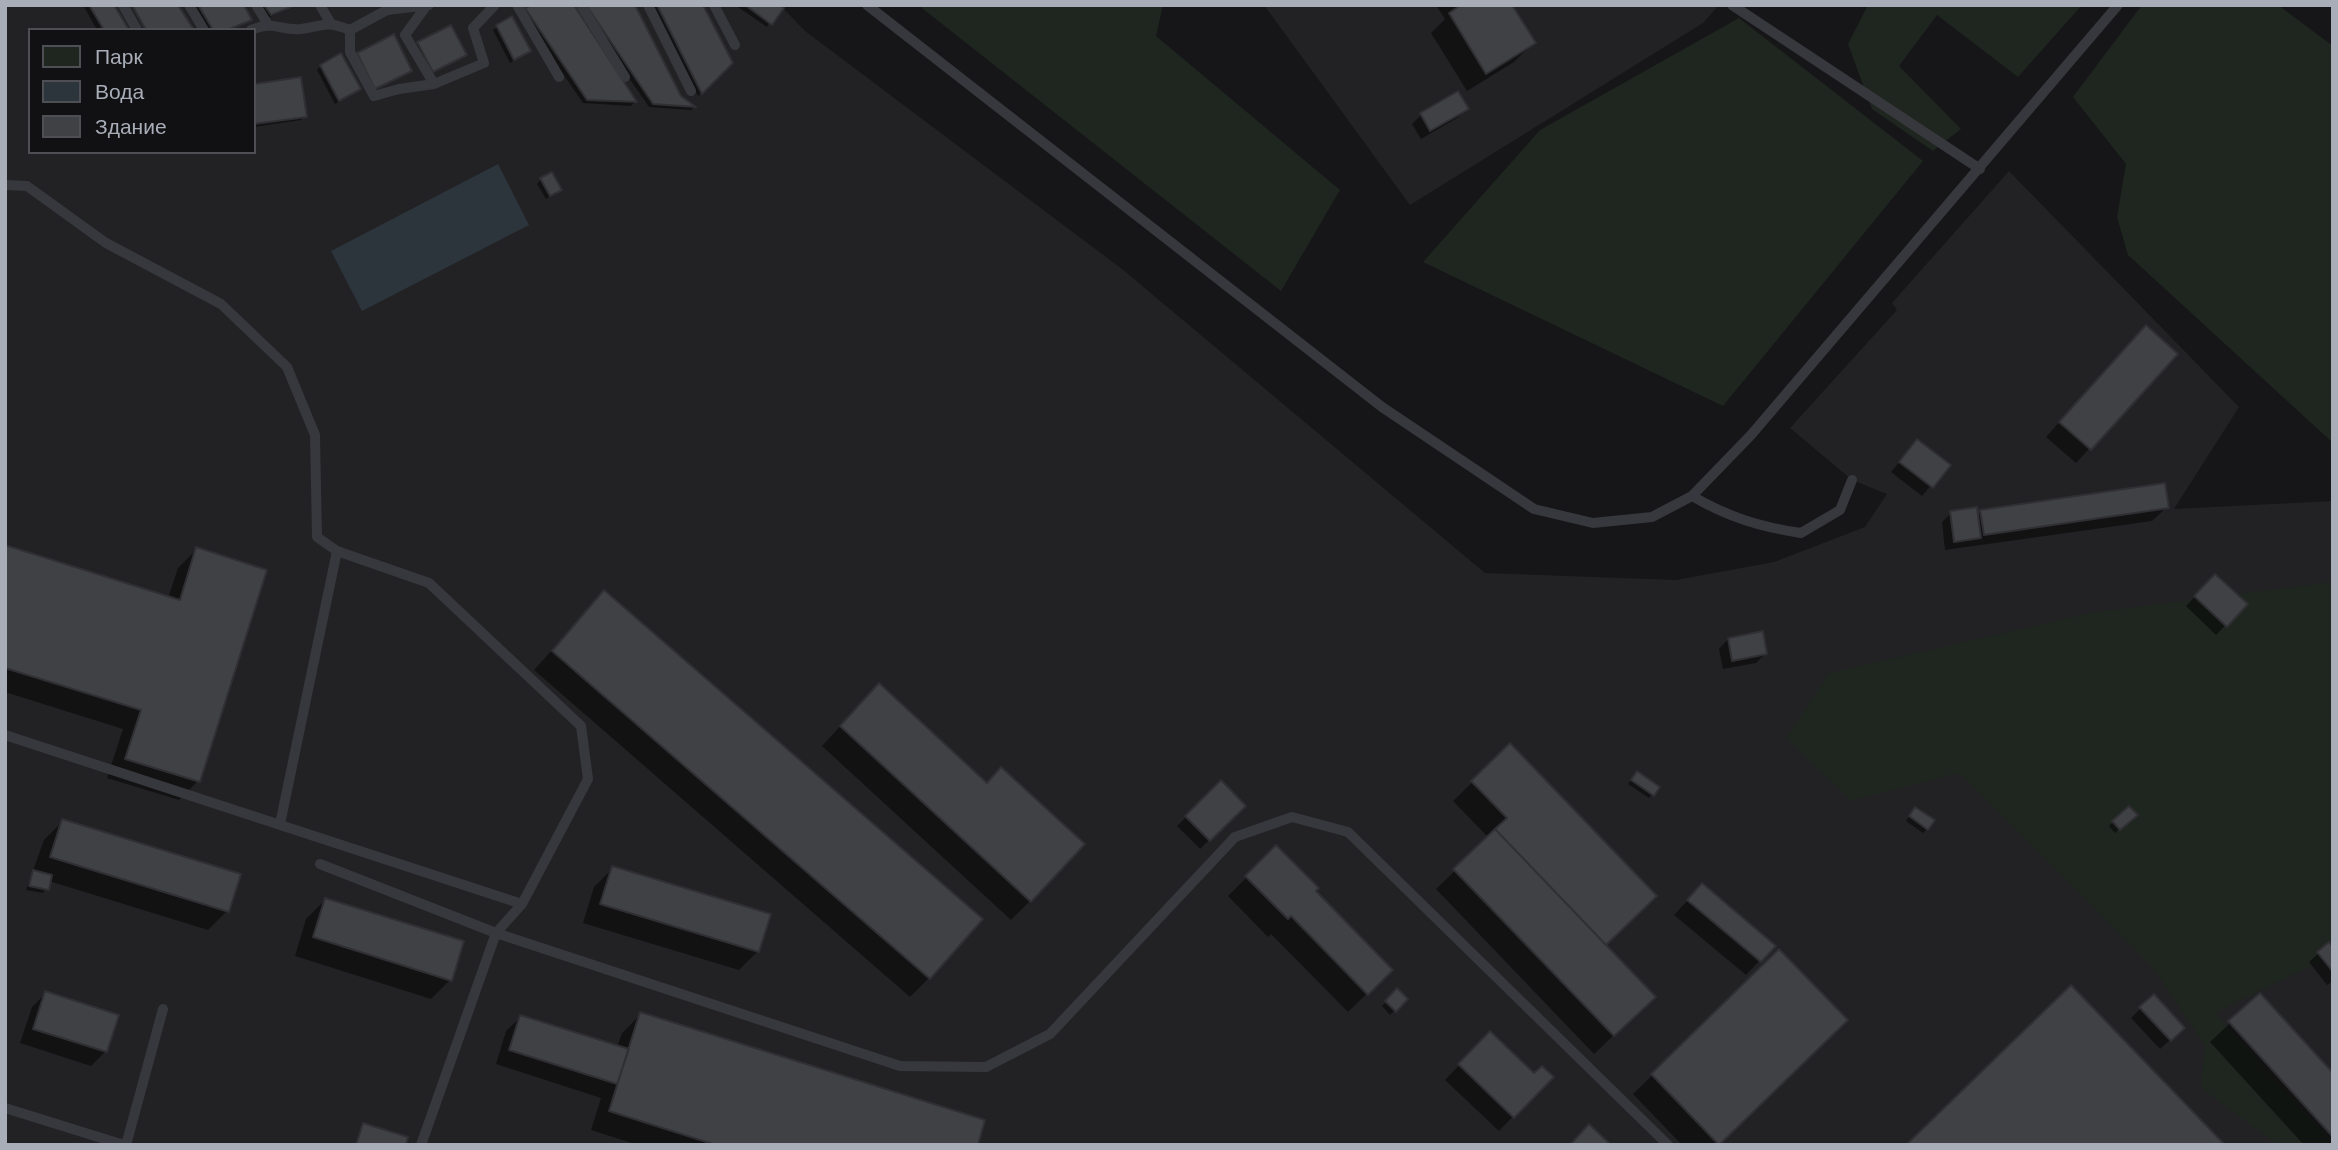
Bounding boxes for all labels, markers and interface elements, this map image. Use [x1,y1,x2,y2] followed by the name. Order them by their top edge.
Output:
[28,28,256,154] legend
[95,45,143,68] text: Парк
[95,80,144,103] text: Вода
[95,115,167,138] text: Здание

